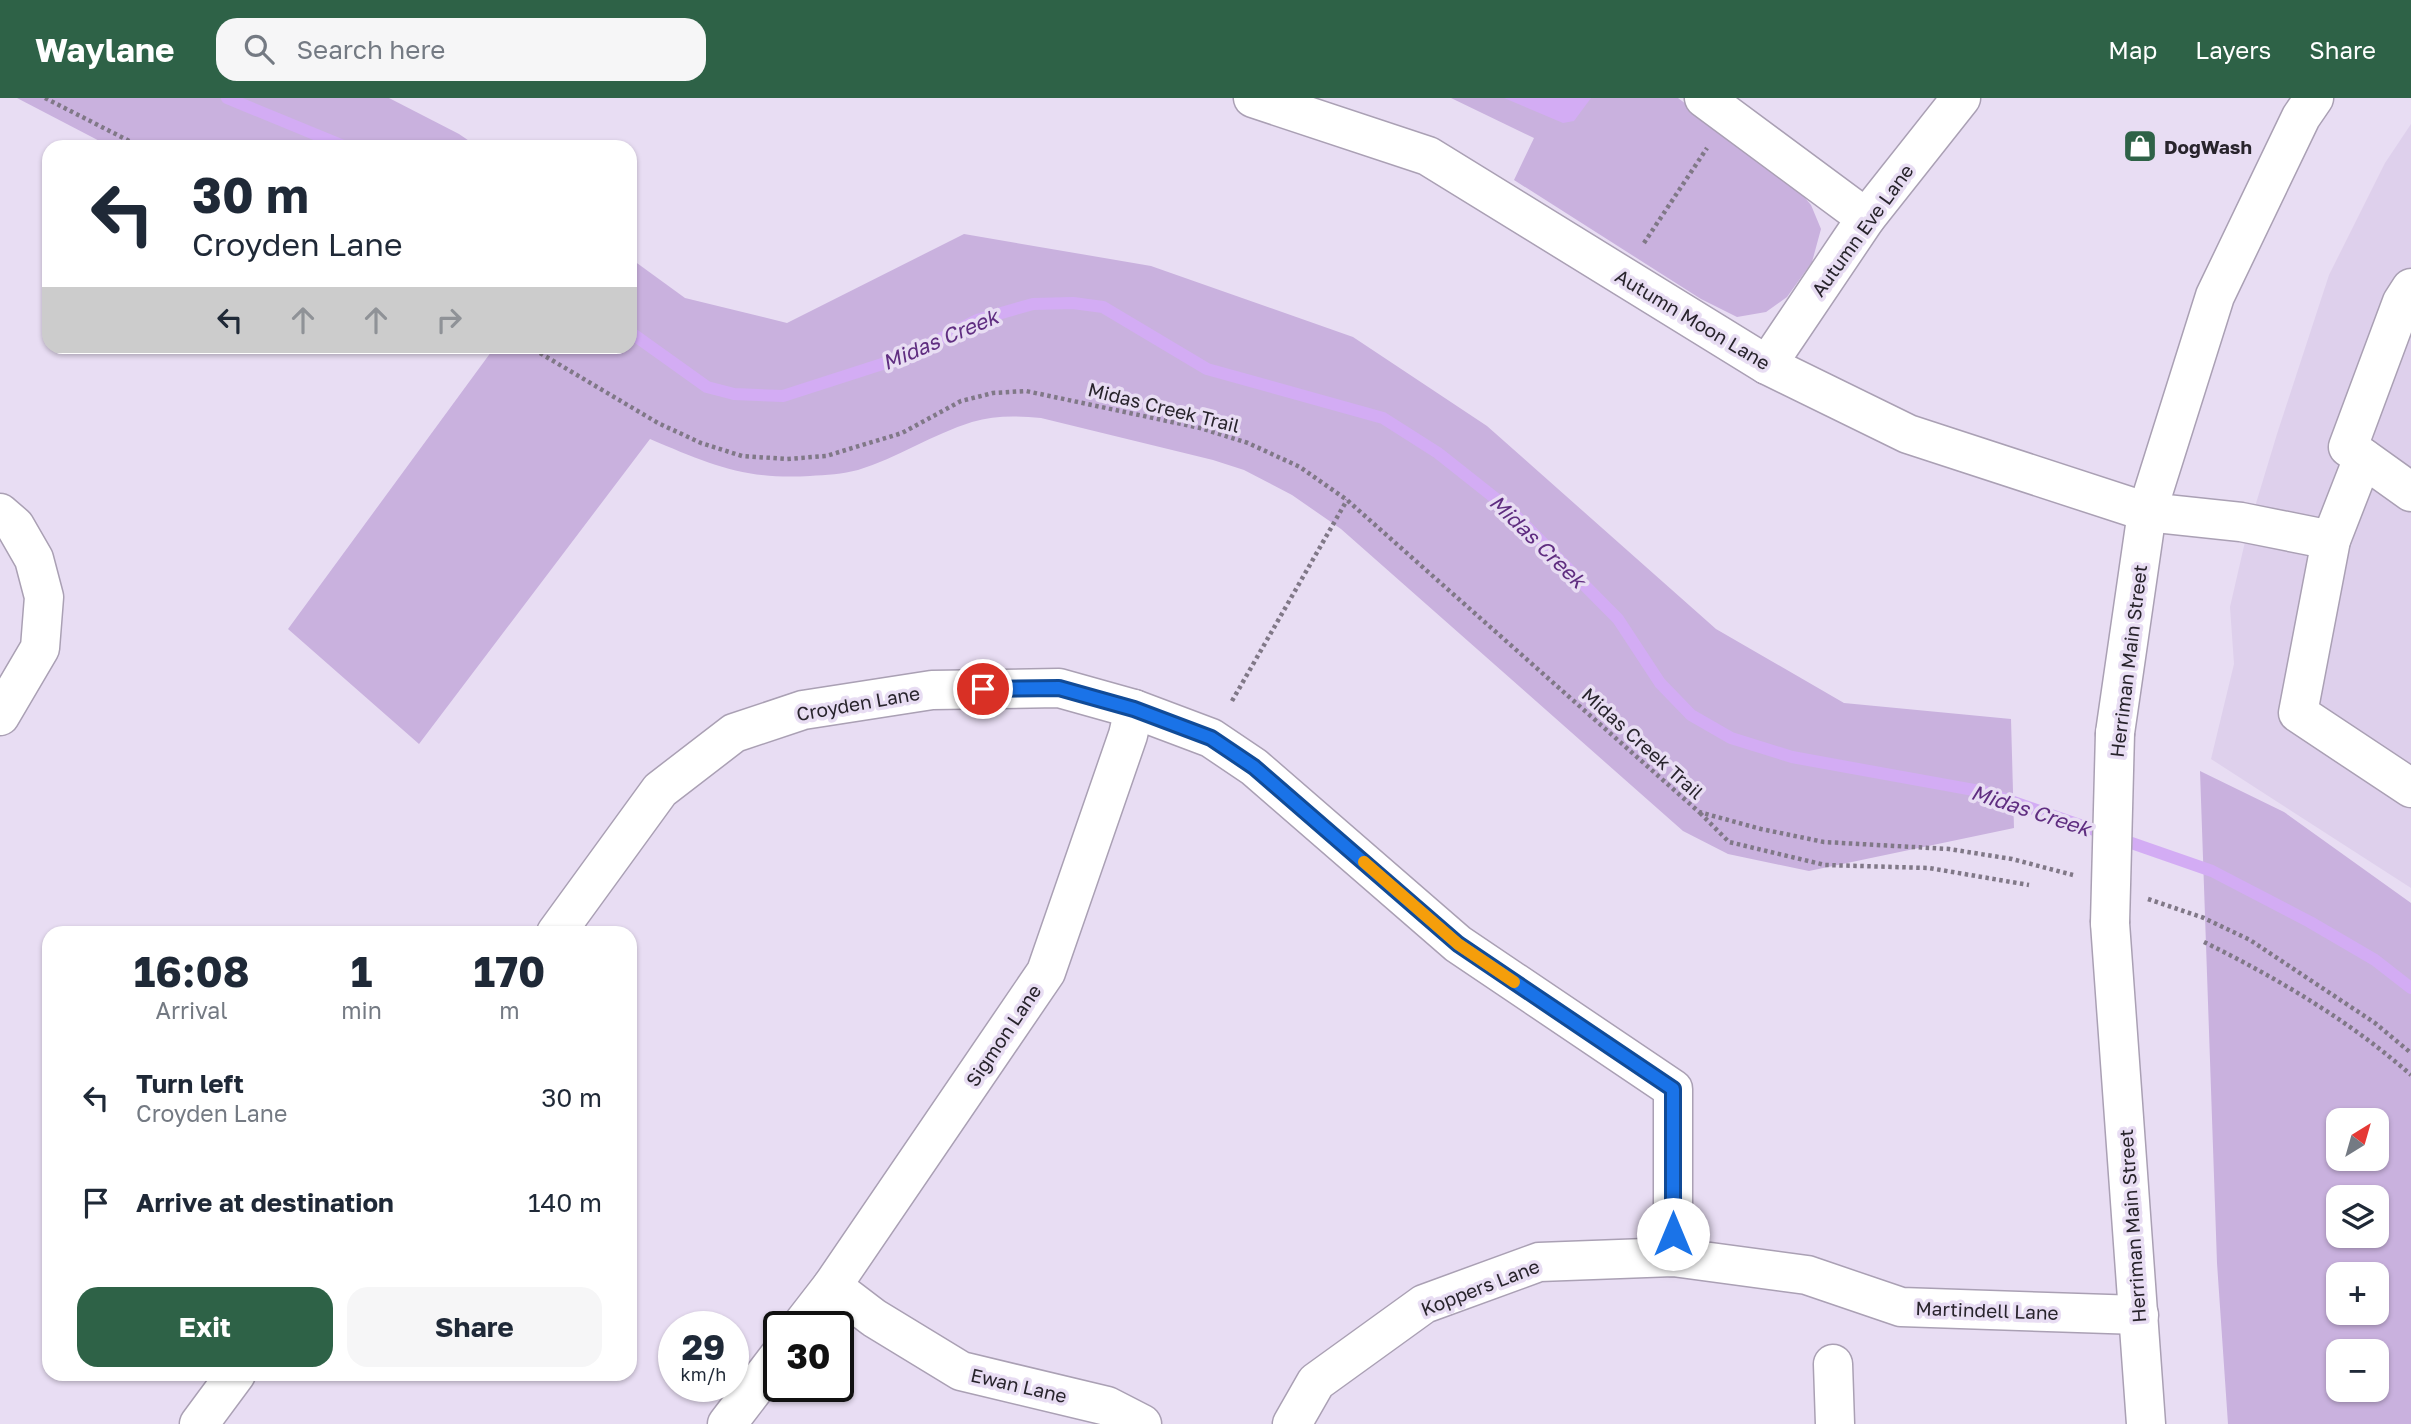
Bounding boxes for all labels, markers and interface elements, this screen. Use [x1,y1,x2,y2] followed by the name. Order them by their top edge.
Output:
[216,18,706,81] search box
[35,30,174,69] text: Waylane
[240,30,278,68] icon: search
[296,34,445,65] text: Search here
[2108,35,2157,64] text: Map
[2195,35,2271,64] text: Layers
[2309,35,2376,64] text: Share
[2121,127,2159,165] shop icon: DogWash
[2164,135,2252,158] place label: DogWash
[1806,159,1918,301] street label: Autumn Eve Lane
[192,165,309,224] text: 30 m
[77,168,168,259] icon: left
[192,225,403,263] text: Croyden Lane
[1612,264,1774,374] street label: Autumn Moon Lane
[211,301,249,339] icon: left
[284,301,322,339] icon: ahead
[357,301,395,339] icon: ahead
[430,301,468,339] icon: right
[878,302,1004,375] water label: Midas Creek
[1086,377,1242,437] street label: Midas Creek Trail
[1485,489,1593,595] water label: Midas Creek
[2105,563,2151,759] street label: Herriman Main Street
[953,659,1013,719] pin
[964,670,1002,708] icon: arrive
[794,681,922,725] street label: Croyden Lane
[1578,682,1708,804] street label: Midas Creek Trail
[1968,779,2096,842] water label: Midas Creek
[134,946,250,996] text: 16:08
[351,946,372,996] text: 1
[474,946,545,996] text: 170
[960,980,1046,1090] street label: Sigmon Lane
[156,996,228,1024] text: Arrival
[341,996,382,1024] text: min
[499,996,520,1024] text: m
[136,1068,244,1099] text: Turn left
[77,1079,115,1117] icon: left
[541,1082,602,1113] text: 30 m
[136,1099,287,1127] text: Croyden Lane
[2326,1108,2389,1171] north arrow
[2326,1108,2389,1402] map controls
[2114,1128,2150,1324] street label: Herriman Main Street
[77,1184,115,1222] icon: arrive
[2326,1185,2389,1248] button: layers
[136,1187,394,1218] text: Arrive at destination
[528,1187,602,1218] text: 140 m
[1636,1197,1710,1271] position arrow
[1417,1254,1543,1320] street label: Koppers Lane
[2326,1262,2389,1325] button: +
[77,1287,333,1367] button: Exit
[347,1287,602,1367] button: Share
[1915,1296,2059,1324] street label: Martindell Lane
[763,1311,854,1402] speed limit sign: 30
[682,1326,725,1368] text: 29
[2326,1339,2389,1402] button: −
[681,1363,726,1385] text: km/h
[969,1363,1069,1407] street label: Ewan Lane

